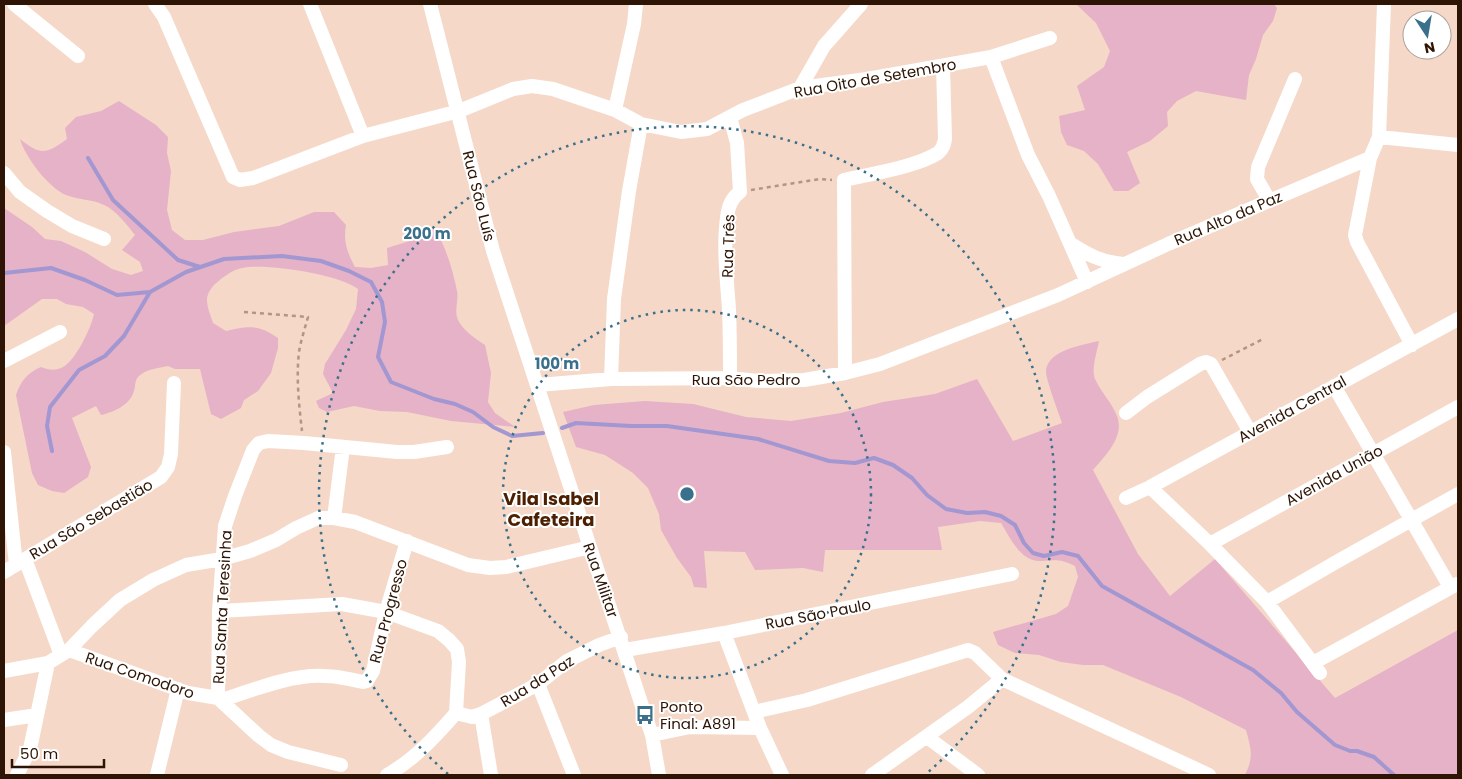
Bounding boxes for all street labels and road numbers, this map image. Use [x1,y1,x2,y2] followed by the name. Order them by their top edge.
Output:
[792,53,958,103] street label: Rua Oito de Setembro
[458,148,500,244] street label: Rua São Luís
[1171,186,1285,250] street label: Rua Alto da Paz
[716,214,740,278] street label: Rua Três
[692,369,800,390] street label: Rua São Pedro
[1234,371,1350,447] street label: Avenida Central
[1281,440,1387,510] street label: Avenida União
[25,474,157,564] street label: Rua São Sebastião
[207,529,237,685] street label: Rua Santa Teresinha
[578,540,624,621] street label: Rua Militar
[364,557,412,665] street label: Rua Progresso
[763,593,873,635] street label: Rua São Paulo
[83,647,197,703] street label: Rua Comodoro
[496,650,578,712] street label: Rua da Paz

